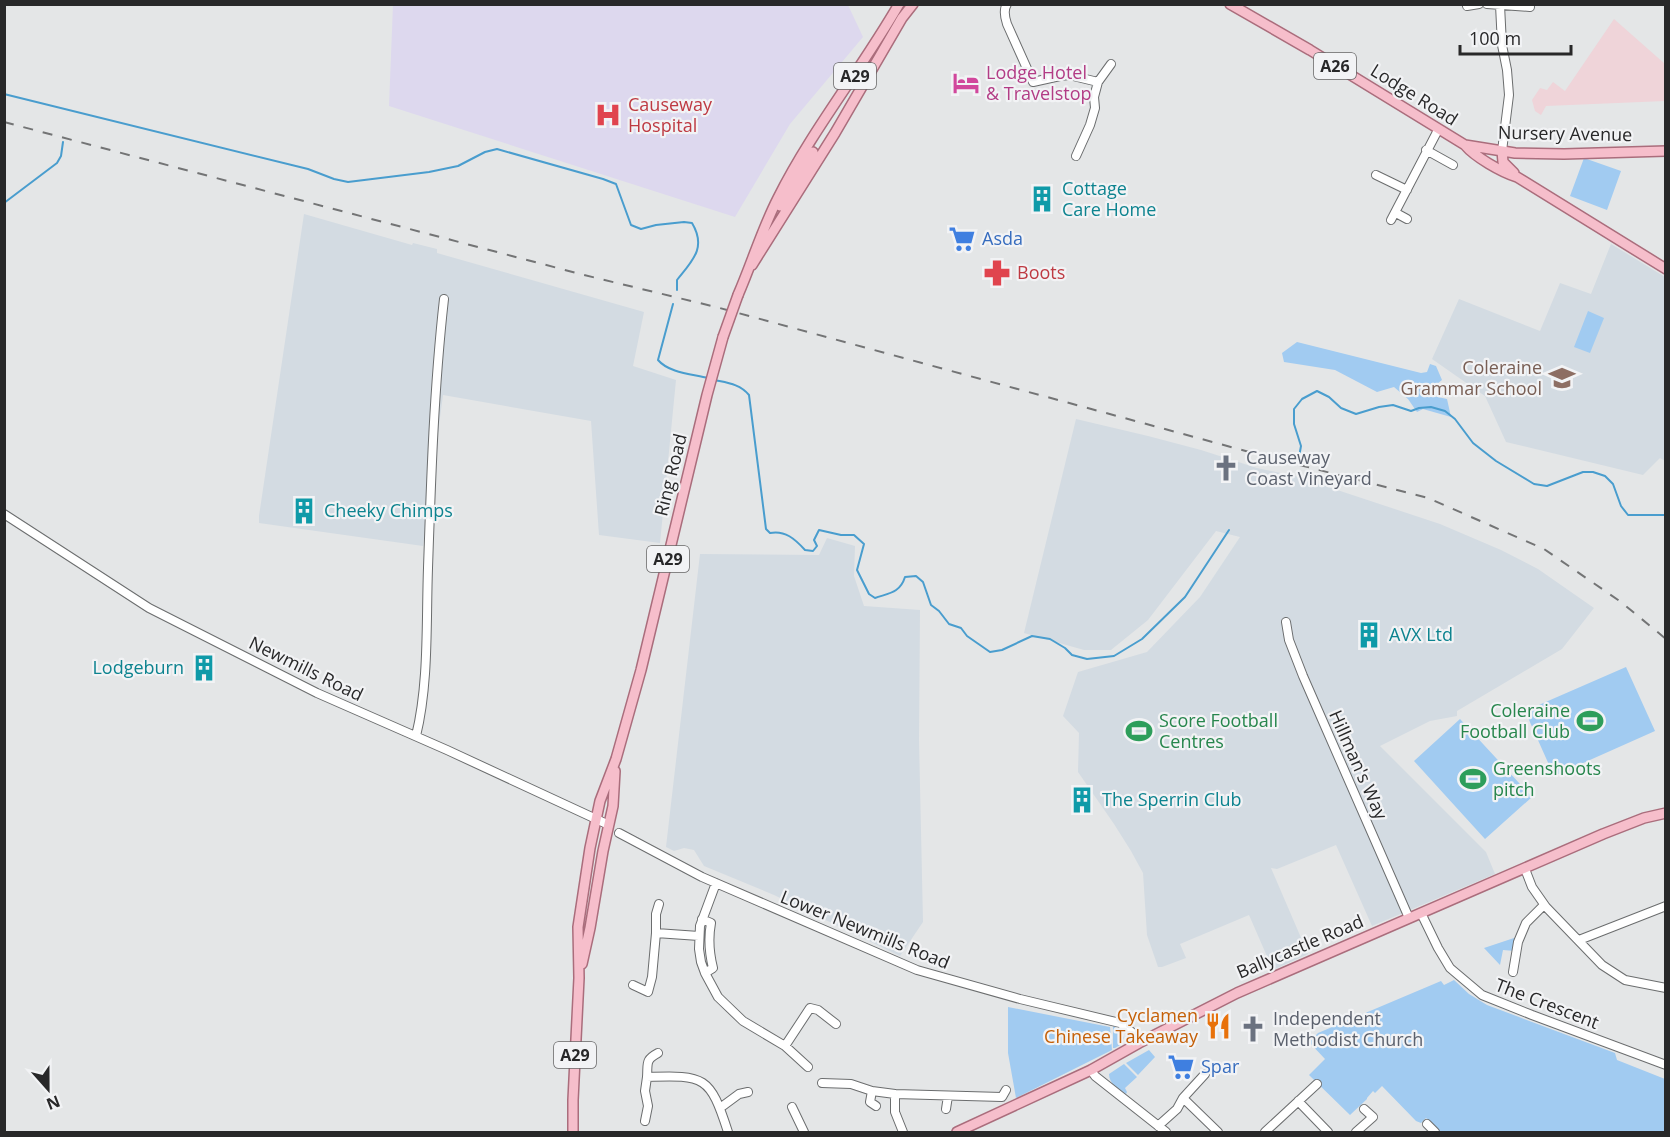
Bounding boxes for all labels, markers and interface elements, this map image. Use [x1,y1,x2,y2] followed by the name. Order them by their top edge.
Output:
[1460,18,1571,56] scale bar
[1469,26,1521,50] text: 100 m
[1314,53,1356,79] road number: A26
[1366,58,1463,130] street label: Lodge Road
[986,60,1092,105] place label: Lodge Hotel & Travelstop
[834,63,876,89] road number: A29
[951,68,981,98] hotel icon: Lodge Hotel & Travelstop
[628,92,713,137] place label: Causeway Hospital
[593,100,623,130] hospital icon: Causeway Hospital
[1498,120,1632,146] street label: Nursery Avenue
[1062,176,1156,221] place label: Cottage Care Home
[1027,184,1057,214] building icon: Cottage Care Home
[947,224,977,254] supermarket icon: Asda
[982,226,1023,250] place label: Asda
[982,258,1012,288] pharmacy icon: Boots
[1017,260,1065,284] place label: Boots
[1400,355,1542,400] place label: Coleraine Grammar School
[1547,363,1577,393] school or university icon: Coleraine Grammar School
[648,431,692,518] street label: Ring Road
[1246,445,1372,490] place label: Causeway Coast Vineyard
[1211,453,1241,483] church icon: Causeway Coast Vineyard
[289,496,319,526] building icon: Cheeky Chimps
[324,498,453,522] place label: Cheeky Chimps
[647,546,689,572] road number: A29
[1354,620,1384,650] building icon: AVX Ltd
[1389,622,1453,646] place label: AVX Ltd
[245,630,367,706] street label: Newmills Road
[189,653,219,683] building icon: Lodgeburn
[92,655,184,679] place label: Lodgeburn
[1460,698,1570,743] place label: Coleraine Football Club
[1324,706,1394,824] street label: Hillman's Way
[1575,706,1605,736] sports icon: Coleraine Football Club
[1159,708,1278,753] place label: Score Football Centres
[1124,716,1154,746] sports icon: Score Football Centres
[1493,756,1601,801] place label: Greenshoots pitch
[1458,764,1488,794] sports icon: Greenshoots pitch
[1067,785,1097,815] building icon: The Sperrin Club
[1102,787,1242,811] place label: The Sperrin Club
[777,884,954,974] street label: Lower Newmills Road
[1232,909,1367,984] street label: Ballycastle Road
[1492,972,1603,1034] street label: The Crescent
[1044,1003,1199,1048] place label: Cyclamen Chinese Takeaway
[1273,1006,1423,1051] place label: Independent Methodist Church
[1203,1011,1233,1041] restaurant icon: Cyclamen Chinese Takeaway
[1238,1014,1268,1044] church icon: Independent Methodist Church
[554,1042,596,1068] road number: A29
[1166,1052,1196,1082] supermarket icon: Spar
[1201,1054,1240,1078] place label: Spar
[18,1059,78,1119] north arrow
[43,1090,63,1116] text: N

